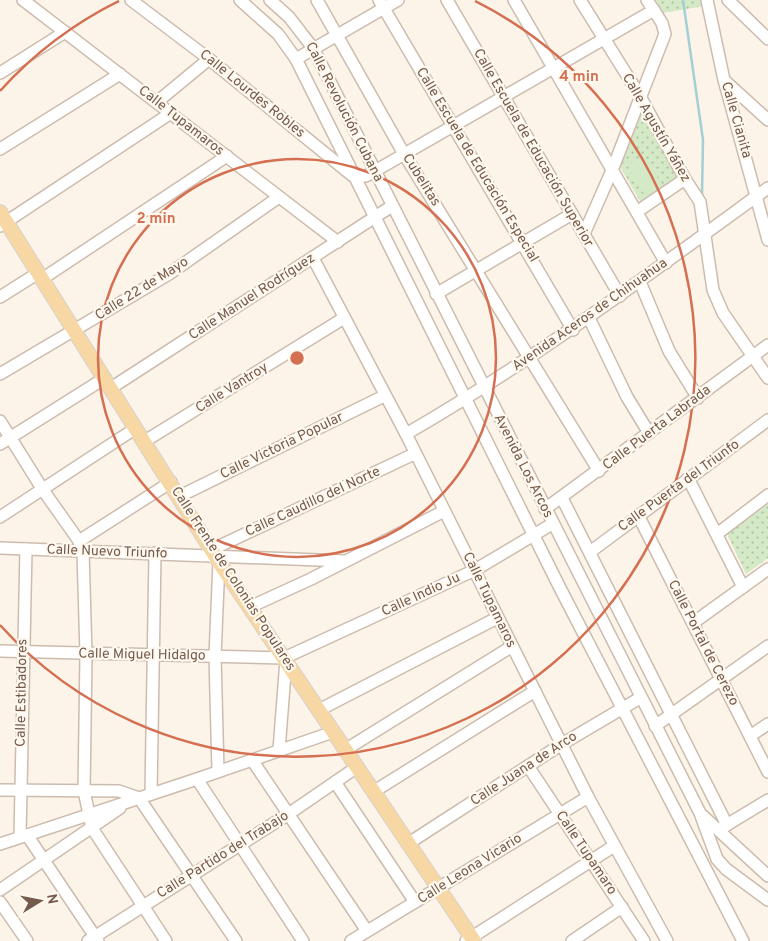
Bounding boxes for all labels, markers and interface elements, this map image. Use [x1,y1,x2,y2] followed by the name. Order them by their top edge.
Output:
[301,39,387,185] street label: Calle Revolución Cubana
[196,46,308,142] street label: Calle Lourdes Robles
[469,46,597,251] street label: Calle Escuela de Educación Superior
[412,65,542,265] street label: Calle Escuela de Educación Especial
[559,68,599,87] text: 4 min
[618,71,694,185] street label: Calle Agustín Yáñez
[717,80,755,160] street label: Calle Cianita
[135,82,227,160] street label: Calle Tupamaros
[398,151,444,209] street label: Cubelitas
[136,210,176,229] text: 2 min
[186,250,318,344] street label: Calle Manuel Rodríguez
[92,253,192,325] street label: Calle 22 de Mayo
[509,255,671,375] street label: Avenida Aceros de Chihuahua
[288,349,306,367] centre of rings
[193,359,271,417] street label: Calle Vantroy
[600,382,714,474] street label: Calle Puerta Labrada
[218,409,347,483] street label: Calle Victoria Popular
[489,411,557,521] street label: Avenida Los Arcos
[615,436,743,536] street label: Calle Puerta del Triunfo
[243,463,383,541] street label: Calle Caudillo del Norte
[167,484,299,674] street label: Calle Frente de Colonias Populares
[46,541,168,563] street label: Calle Nuevo Triunfo
[459,550,519,650] street label: Calle Tupamaros
[379,569,463,621] street label: Calle Indio Ju
[664,577,742,709] street label: Calle Portal de Cerezo
[13,639,31,747] street label: Calle Estibadores
[78,645,206,665] street label: Calle Miguel Hidalgo
[467,728,581,810] street label: Calle Juana de Arco
[154,807,292,903] street label: Calle Partido del Trabajo
[552,808,620,898] street label: Calle Tupamaro
[415,830,525,908] street label: Calle Leona Vicario
[15,876,65,926] north arrow
[42,893,61,905] text: N

